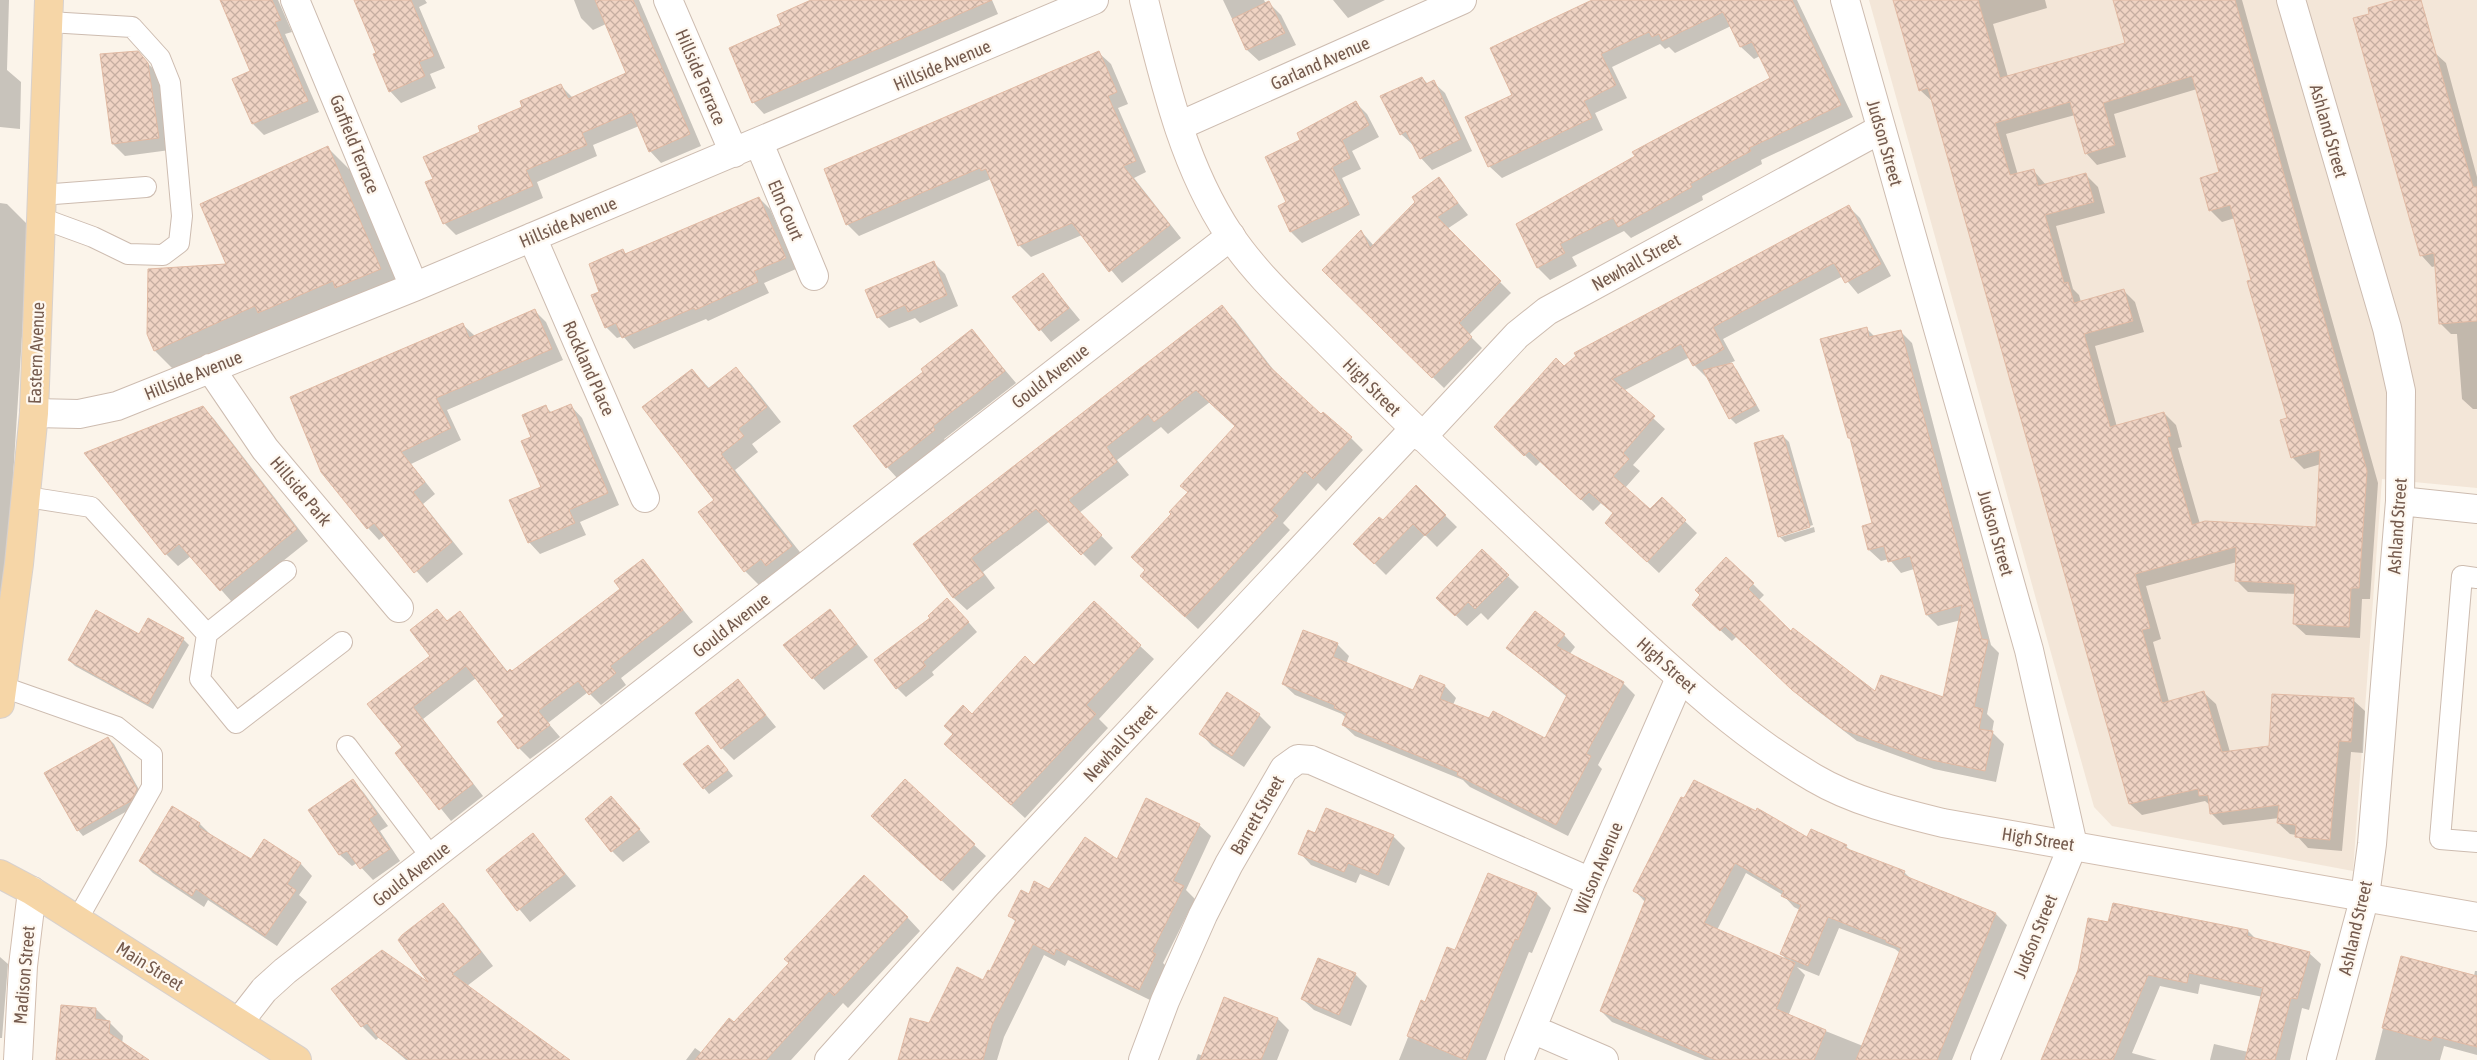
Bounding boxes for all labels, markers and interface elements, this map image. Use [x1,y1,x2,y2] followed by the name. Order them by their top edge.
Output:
[671,26,731,128] street label: Hillside Terrace
[1267,32,1373,94] street label: Garland Avenue
[890,35,994,95] street label: Hillside Avenue
[2306,82,2352,180] street label: Ashland Street
[326,92,384,196] street label: Garfield Terrace
[1863,98,1907,188] street label: Judson Street
[764,177,808,243] street label: Elm Court
[516,192,620,252] street label: Hillside Avenue
[1588,229,1684,295] street label: Newhall Street
[24,302,48,404] street label: Eastern Avenue
[559,317,619,419] street label: Rockland Place
[1007,339,1093,413] street label: Gould Avenue
[141,346,245,404] street label: Hillside Avenue
[1339,354,1405,420] street label: High Street
[266,452,336,530] street label: Hillside Park
[2383,477,2411,575] street label: Ashland Street
[1974,488,2018,578] street label: Judson Street
[688,588,774,662] street label: Gould Avenue
[1633,633,1701,697] street label: High Street
[1079,700,1161,786] street label: Newhall Street
[1226,772,1288,858] street label: Barrett Street
[1569,819,1627,917] street label: Wilson Avenue
[2000,823,2076,855] street label: High Street
[368,837,454,911] street label: Gould Avenue
[2334,879,2376,977] street label: Ashland Street
[2009,891,2061,981] street label: Judson Street
[9,925,39,1025] street label: Madison Street
[113,937,187,995] street label: Main Street

